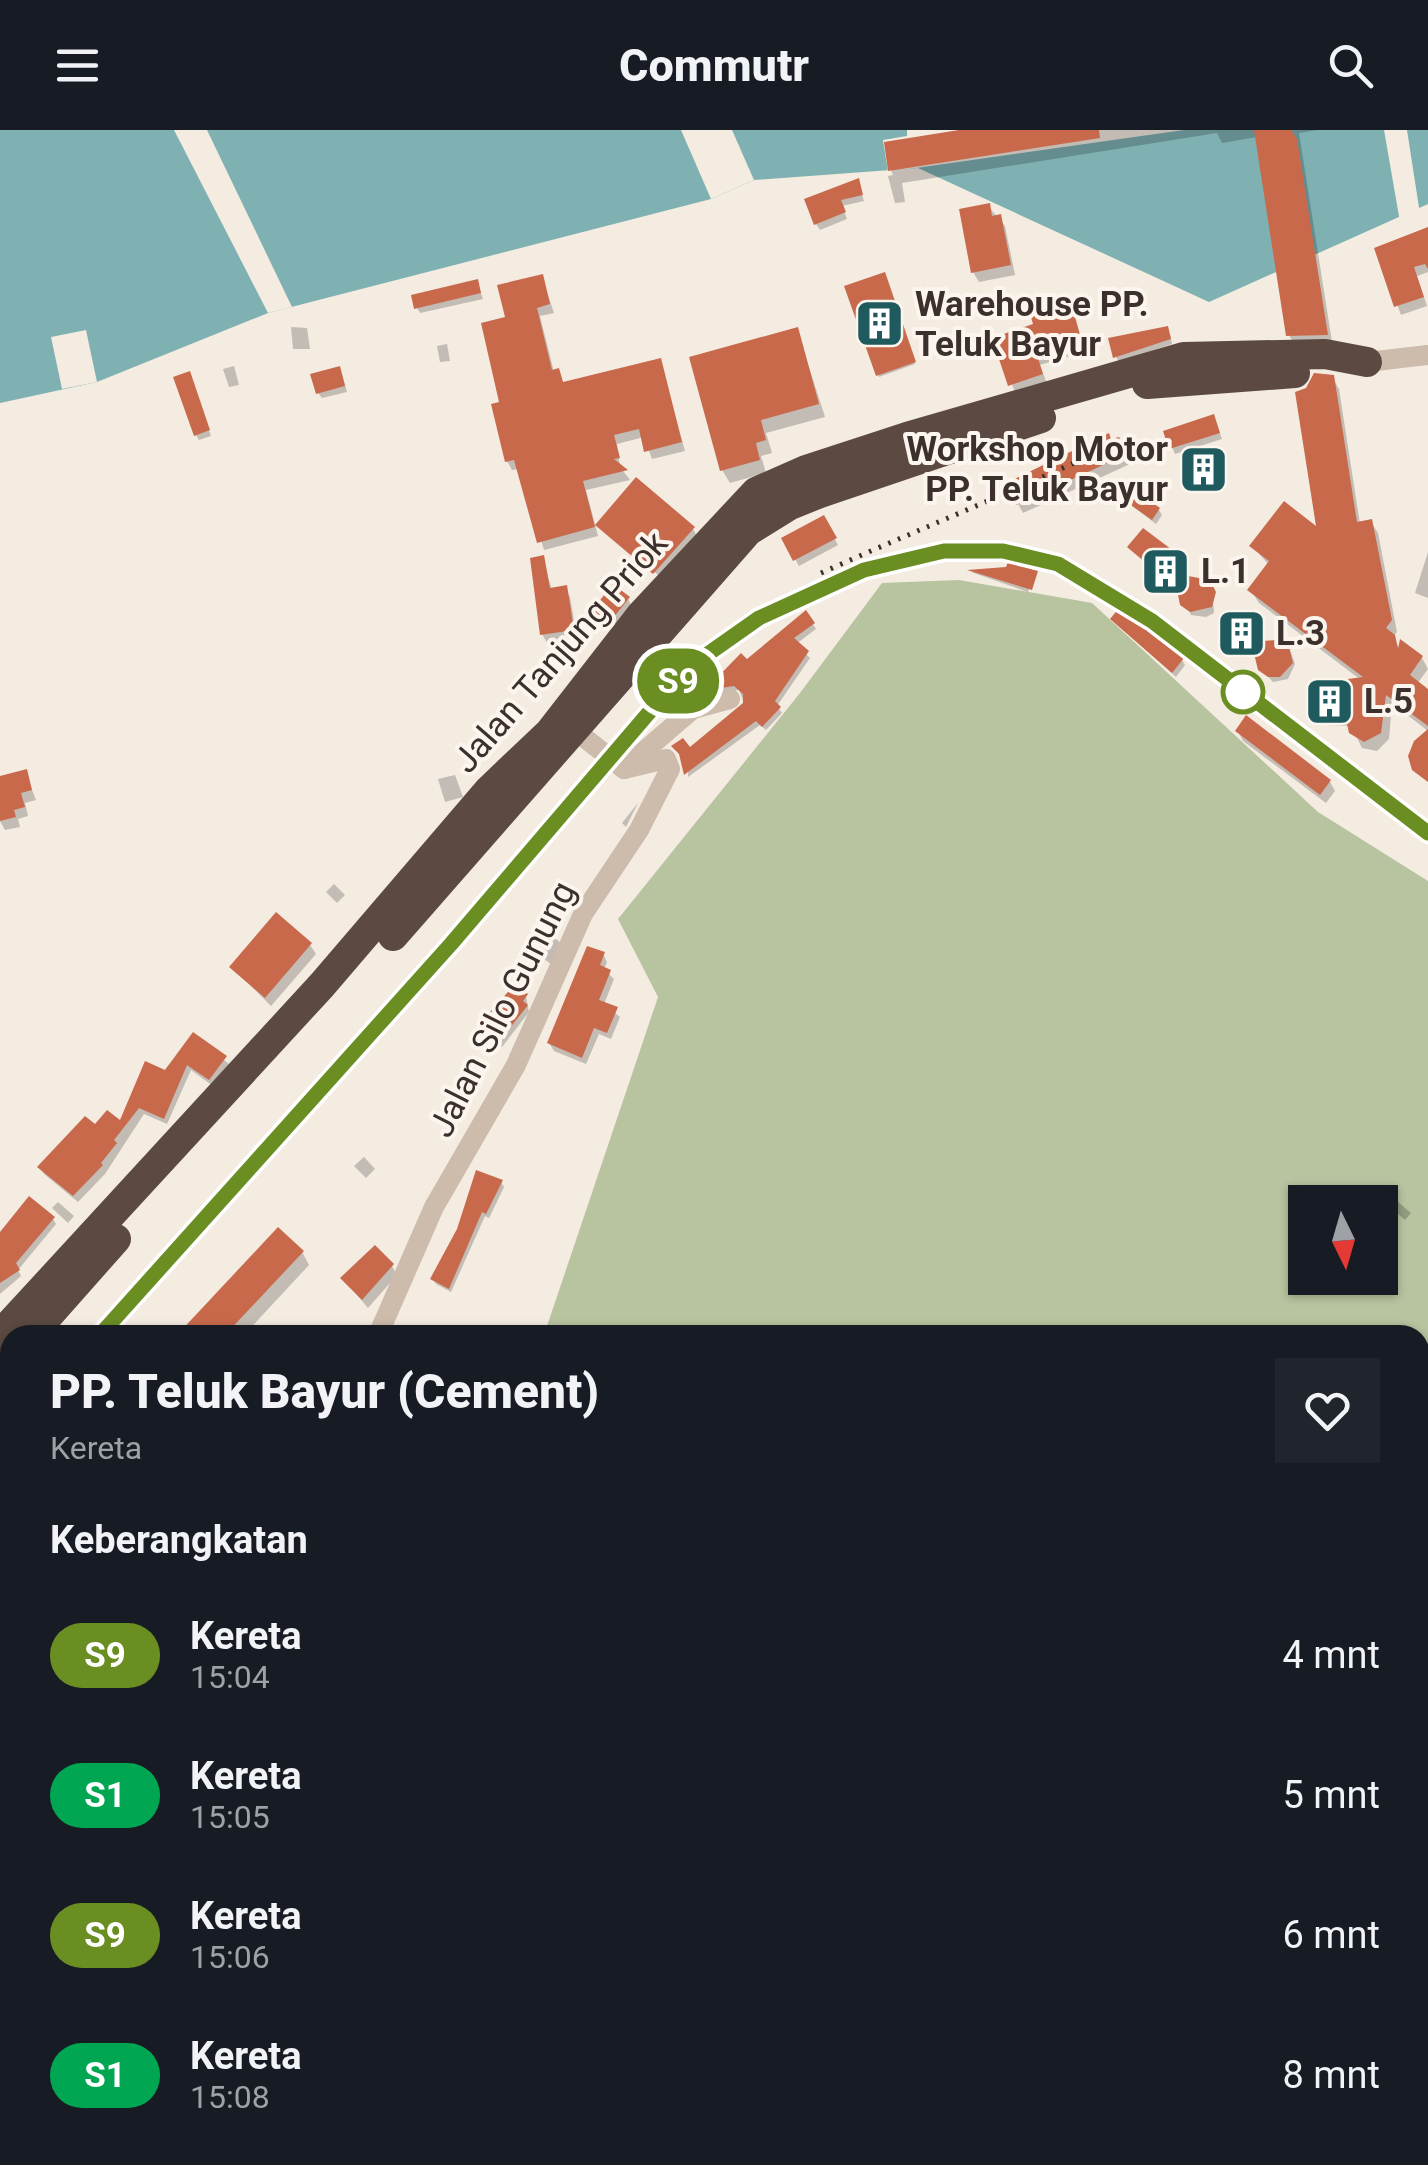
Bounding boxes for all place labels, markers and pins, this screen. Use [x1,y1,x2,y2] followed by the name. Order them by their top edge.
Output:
[915,284,1149,365] place label: Warehouse PP. Teluk Bayur
[854,298,906,350] building icon: Warehouse PP. Teluk Bayur
[907,429,1168,510] place label: Workshop Motor PP. Teluk Bayur
[1177,443,1229,495] building icon: Workshop Motor PP. Teluk Bayur
[1140,545,1192,597] building icon: L.1
[1201,551,1250,592] place label: L.1
[1215,607,1267,659] building icon: L.3
[1276,613,1325,654] place label: L.3
[1222,671,1264,713] unlabelled marker
[1303,675,1355,727] building icon: L.5
[1364,681,1413,722] place label: L.5

